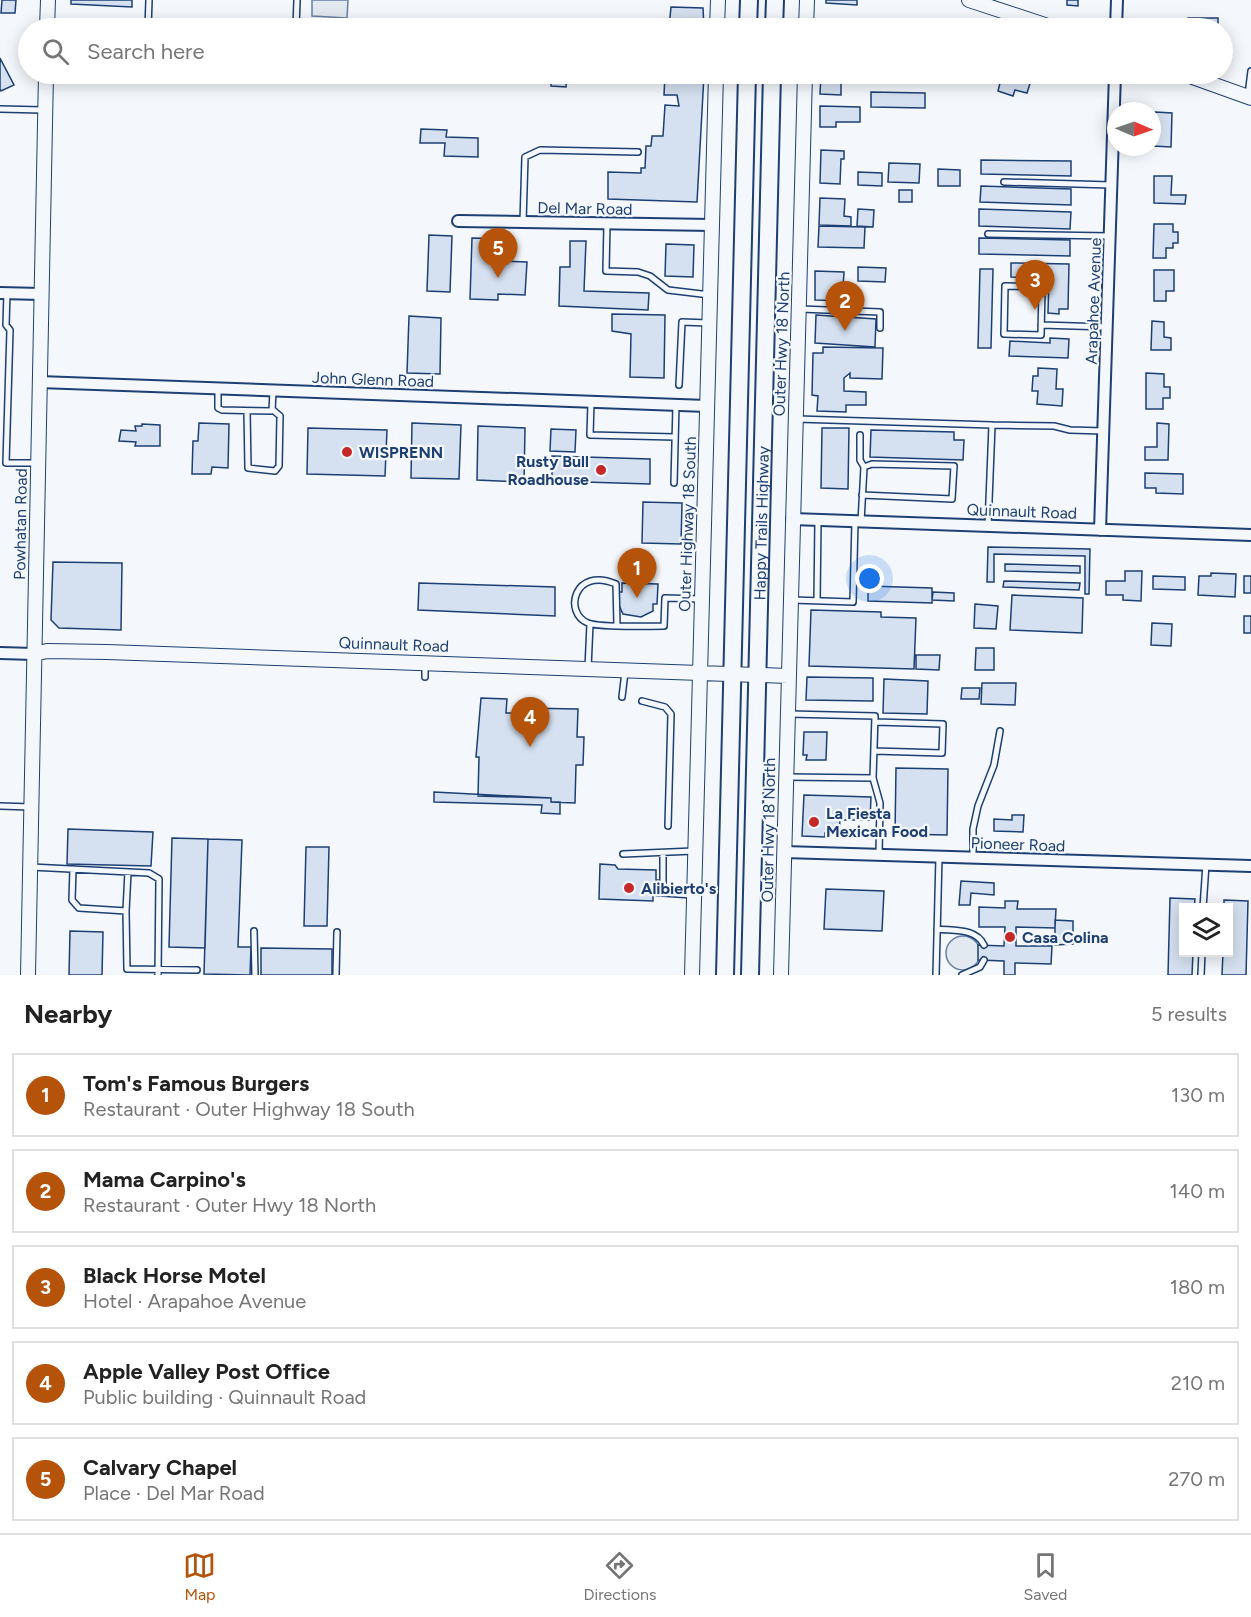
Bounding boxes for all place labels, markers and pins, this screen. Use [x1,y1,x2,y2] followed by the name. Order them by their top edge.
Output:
[478,228,518,278] pin: 5
[1016,260,1054,310] pin: 3
[826,282,864,331] pin: 2
[359,443,443,462] place label: WISPRENN
[340,445,354,459] marker: WISPRENN
[508,452,589,489] place label: Rusty Bull Roadhouse
[594,463,608,477] marker: Rusty Bull Roadhouse
[618,548,656,598] pin: 1
[510,698,550,747] pin: 4
[826,804,928,841] place label: La Fiesta Mexican Food
[807,815,821,829] marker: La Fiesta Mexican Food
[641,879,717,898] place label: Alibierto's
[622,881,636,895] marker: Alibierto's
[1022,928,1109,947] place label: Casa Colina
[1003,930,1017,944] marker: Casa Colina

